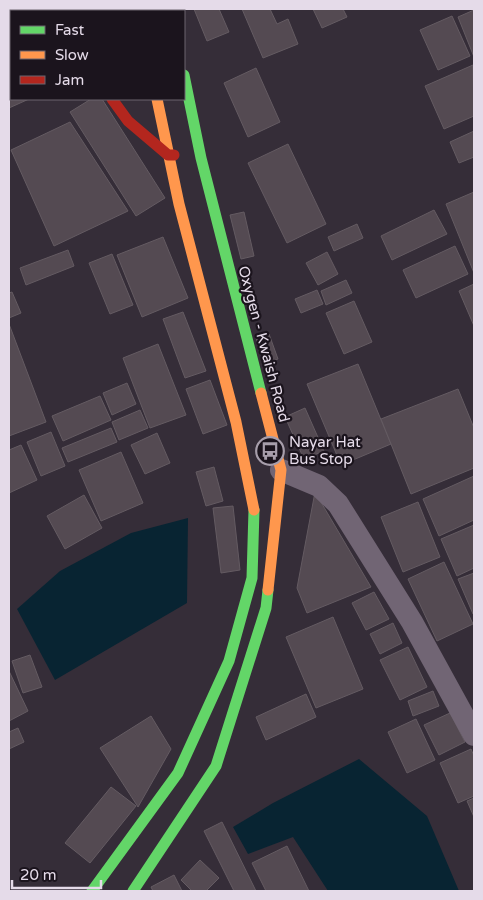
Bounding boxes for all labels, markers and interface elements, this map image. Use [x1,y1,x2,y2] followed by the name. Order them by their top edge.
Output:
[10,10,185,100] legend
[55,21,85,39] text: Fast
[55,46,89,64] text: Slow
[55,71,84,89] text: Jam
[234,264,294,424] street label: Oxygen - Kwaish Road
[289,433,361,468] place label: Nayar Hat Bus Stop
[255,436,285,466] bus stop icon: Nayar Hat Bus Stop
[12,858,101,890] scale bar
[20,866,57,884] text: 20 m

